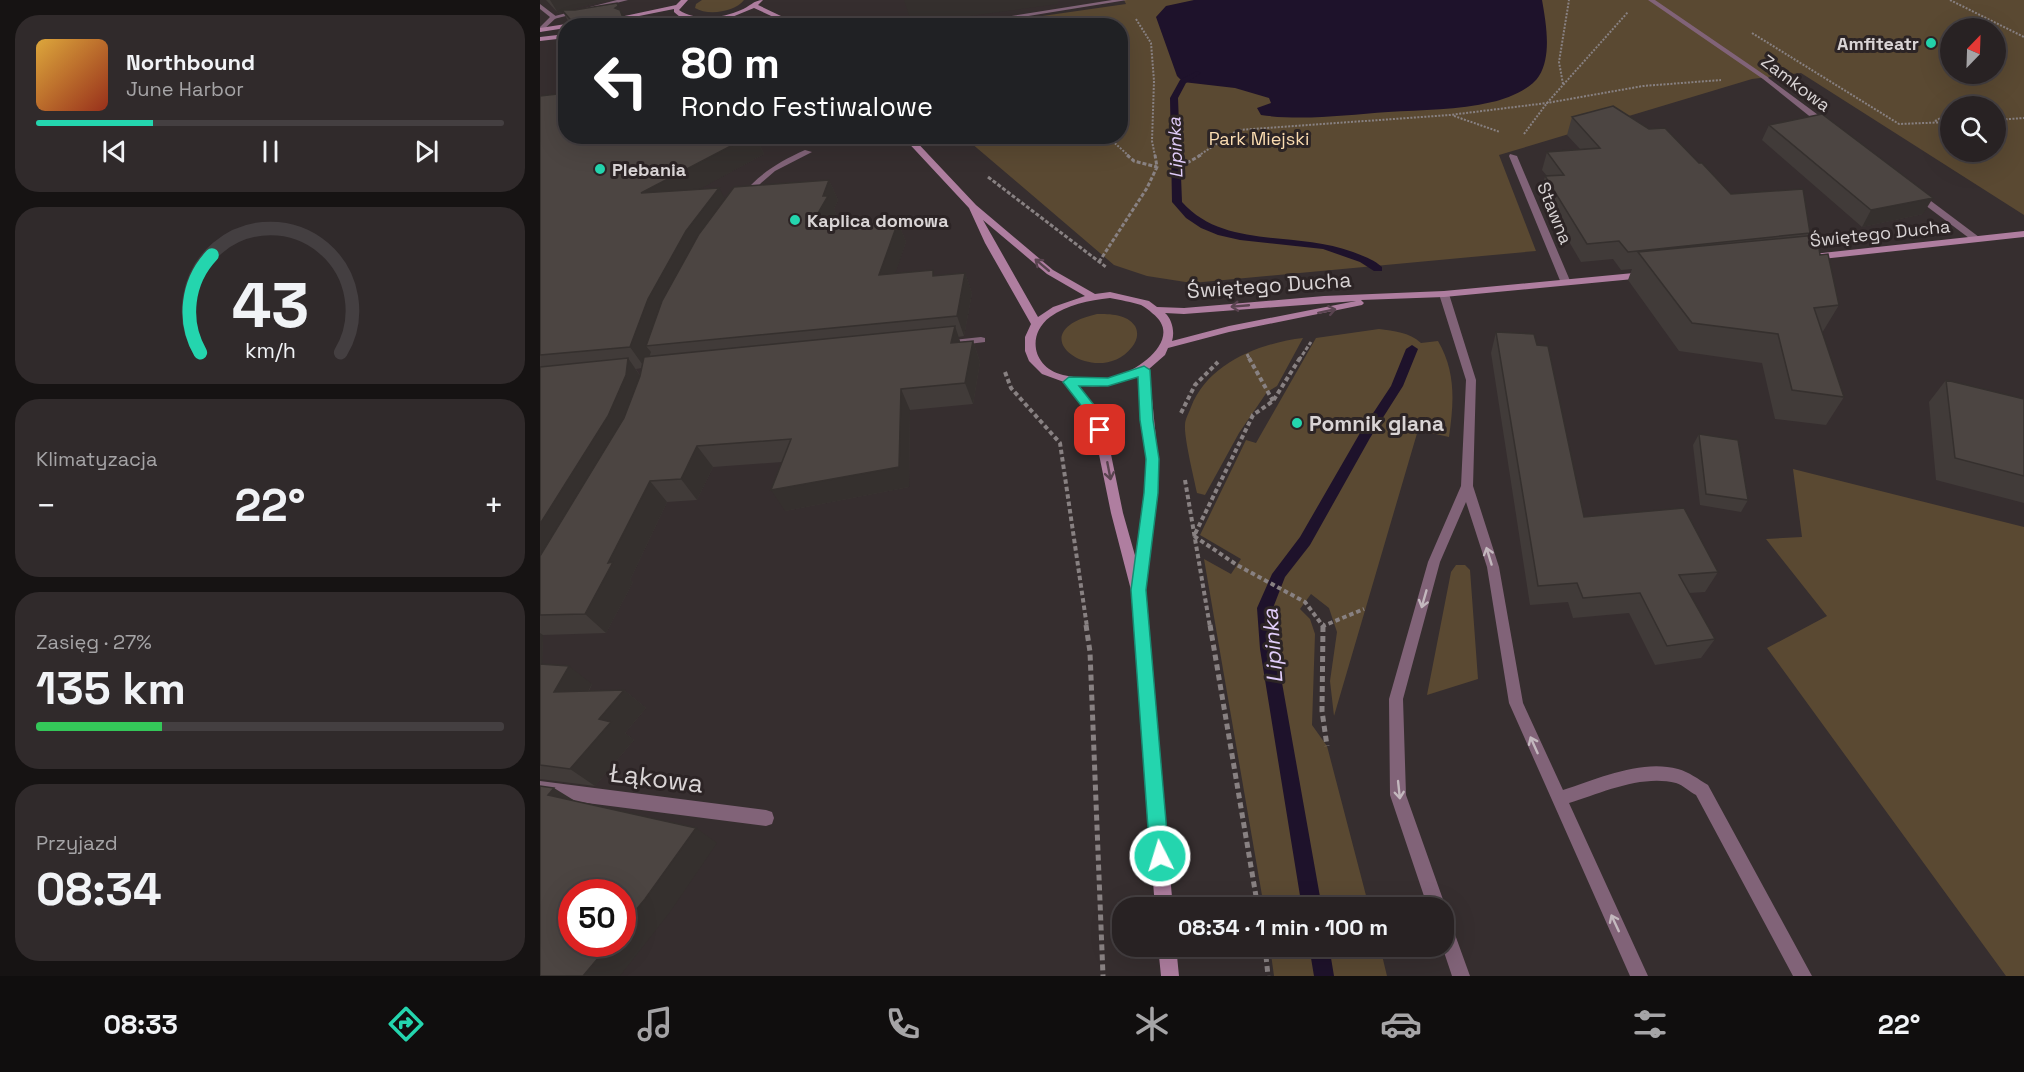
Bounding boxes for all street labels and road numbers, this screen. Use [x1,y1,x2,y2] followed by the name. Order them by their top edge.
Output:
[1757,49,1835,117] street label: Zamkowa
[1532,178,1578,248] street label: Stawna
[1809,214,1951,252] street label: Świętego Ducha
[1186,266,1352,304] street label: Świętego Ducha
[607,755,705,801] street label: Łąkowa

